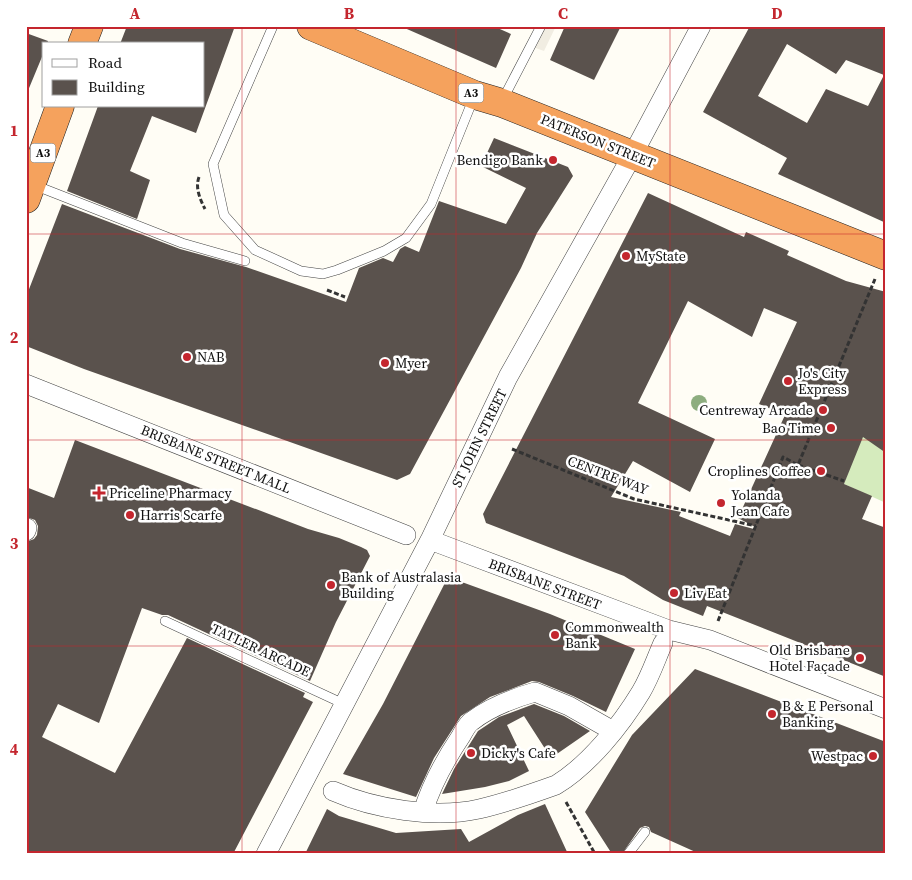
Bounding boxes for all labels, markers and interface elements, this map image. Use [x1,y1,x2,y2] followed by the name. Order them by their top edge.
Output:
[130,2,141,24] text: A
[344,2,355,24] text: B
[558,2,568,24] text: C
[771,2,783,24] text: D
[42,42,205,108] legend
[88,52,122,73] text: Road
[88,76,145,97] text: Building
[458,84,484,102] road number: A3
[538,109,659,173] street label: PATERSON STREET
[10,119,18,141] text: 1
[30,144,56,162] road number: A3
[456,150,543,170] place label: Bendigo Bank
[547,154,559,166] marker: Bendigo Bank
[636,246,686,266] place label: MyState
[620,250,632,262] marker: MyState
[10,326,19,348] text: 2
[197,347,225,367] place label: NAB
[181,351,193,363] marker: NAB
[395,353,427,373] place label: Myer
[379,357,391,369] marker: Myer
[797,363,847,399] place label: Jo's City Express
[782,375,794,387] marker: Jo's City Express
[446,385,512,491] street label: ST JOHN STREET
[699,400,813,420] place label: Centreway Arcade
[817,404,829,416] marker: Centreway Arcade
[762,418,821,438] place label: Bao Time
[138,420,294,498] street label: BRISBANE STREET MALL
[825,422,837,434] marker: Bao Time
[565,450,652,500] street label: CENTRE WAY
[708,461,811,481] place label: Croplines Coffee
[815,465,827,477] marker: Croplines Coffee
[109,483,232,503] place label: Priceline Pharmacy
[730,485,790,521] place label: Yolanda Jean Cafe
[93,487,105,499] marker: Priceline Pharmacy
[715,497,727,509] marker: Yolanda Jean Cafe
[140,505,222,525] place label: Harris Scarfe
[124,509,136,521] marker: Harris Scarfe
[10,532,19,554] text: 3
[486,553,605,615] street label: BRISBANE STREET
[341,567,462,603] place label: Bank of Australasia Building
[325,579,337,591] marker: Bank of Australasia Building
[684,583,727,603] place label: Liv Eat
[668,587,680,599] marker: Liv Eat
[565,617,664,653] place label: Commonwealth Bank
[208,618,314,682] street label: TATLER ARCADE
[549,629,561,641] marker: Commonwealth Bank
[769,640,850,676] place label: Old Brisbane Hotel Façade
[854,652,866,664] marker: Old Brisbane Hotel Façade
[782,696,874,732] place label: B & E Personal Banking
[766,708,778,720] marker: B & E Personal Banking
[10,738,19,760] text: 4
[481,743,556,763] place label: Dicky's Cafe
[811,746,863,766] place label: Westpac
[465,747,477,759] marker: Dicky's Cafe
[867,750,879,762] marker: Westpac

